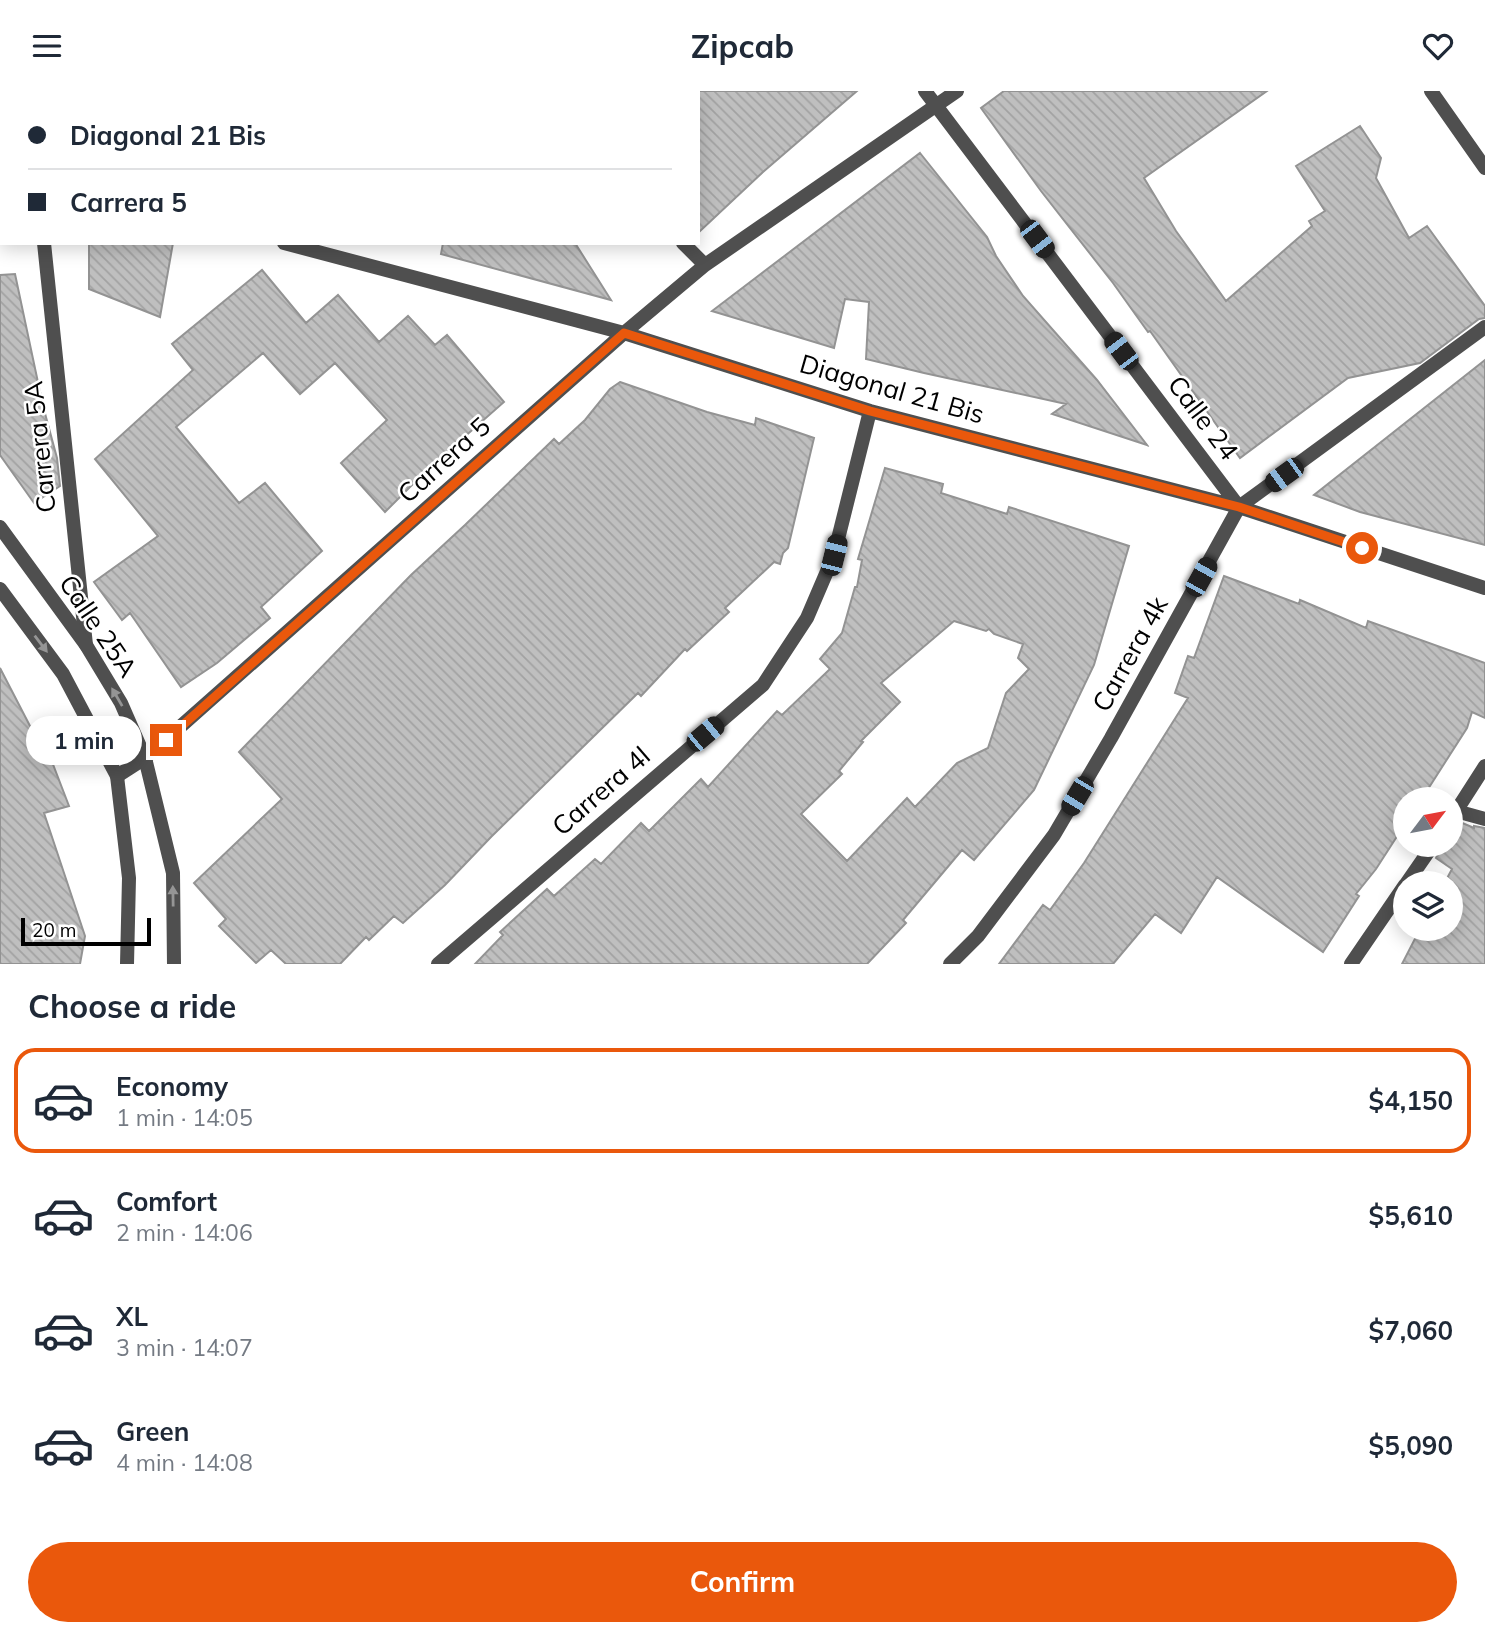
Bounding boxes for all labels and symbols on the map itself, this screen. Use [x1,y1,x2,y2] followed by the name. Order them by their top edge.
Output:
[1016,216,1059,262] car
[1100,328,1143,374] car
[796,346,988,431] street label: Diagonal 21 Bis
[1161,369,1246,467] street label: Calle 24
[16,380,63,515] street label: Carrera 5A
[391,410,497,510] street label: Carrera 5
[1261,454,1308,496] car
[819,532,850,578] car
[1346,532,1378,564] route start
[1182,554,1221,600] car
[52,568,145,683] street label: Calle 25A
[1084,590,1175,717] street label: Carrera 4k
[33,635,47,653] one-way arrow
[111,687,123,706] one-way arrow
[683,712,728,756] car
[26,715,142,765] callout: 1 min
[150,724,182,756] route end
[545,739,657,842] street label: Carrera 4l
[1058,773,1097,819] car
[1393,787,1463,857] north arrow
[167,885,179,907] one-way arrow
[21,915,150,947] scale bar

